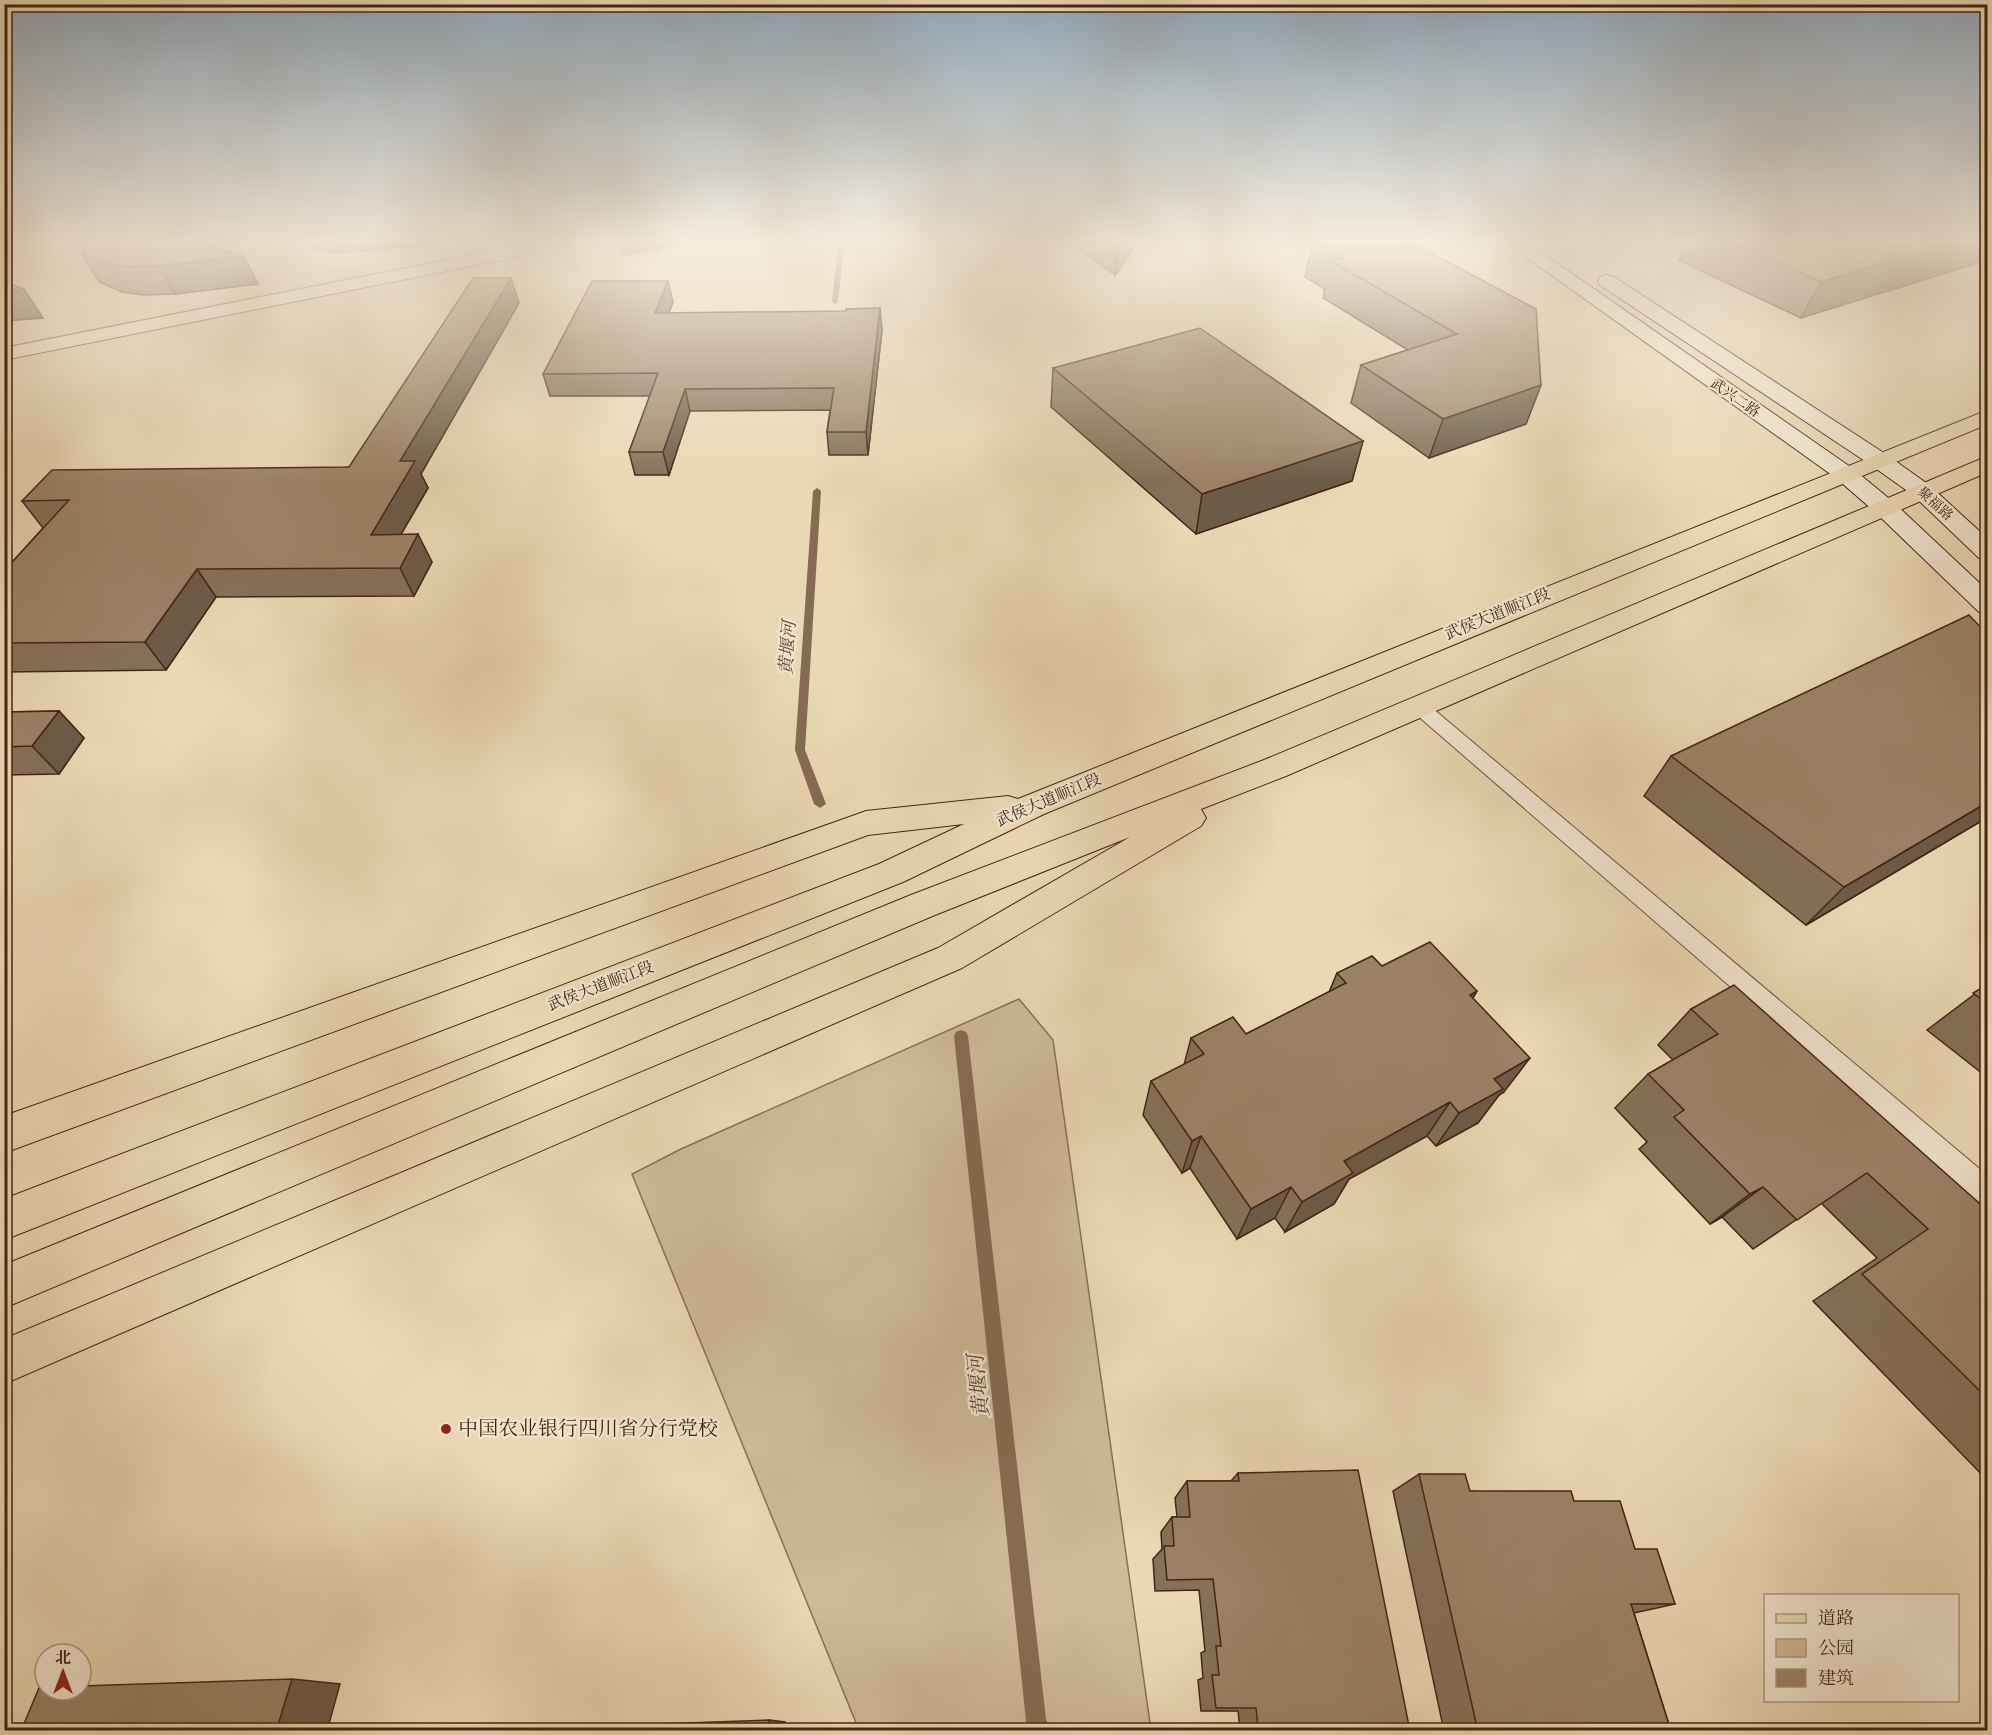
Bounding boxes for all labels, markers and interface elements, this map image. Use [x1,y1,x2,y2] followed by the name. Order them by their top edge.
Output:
[1707,375,1763,421] street label: 武兴二路
[1913,483,1957,525] street label: 聚福路
[1442,585,1554,645] street label: 武侯大道顺江段
[776,617,803,676] water label: 黄堰河
[994,770,1104,832] street label: 武侯大道顺江段
[545,958,657,1016] street label: 武侯大道顺江段
[963,1349,997,1419] water label: 黄堰河
[458,1417,718,1442] place label: 中国农业银行四川省分行党校
[439,1422,453,1436] marker: 中国农业银行四川省分行党校
[1764,1594,1959,1702] legend
[1818,1608,1854,1631] text: 道路
[1818,1638,1854,1661] text: 公园
[33,1642,93,1702] north arrow
[55,1649,71,1669] text: 北
[1818,1668,1854,1691] text: 建筑

